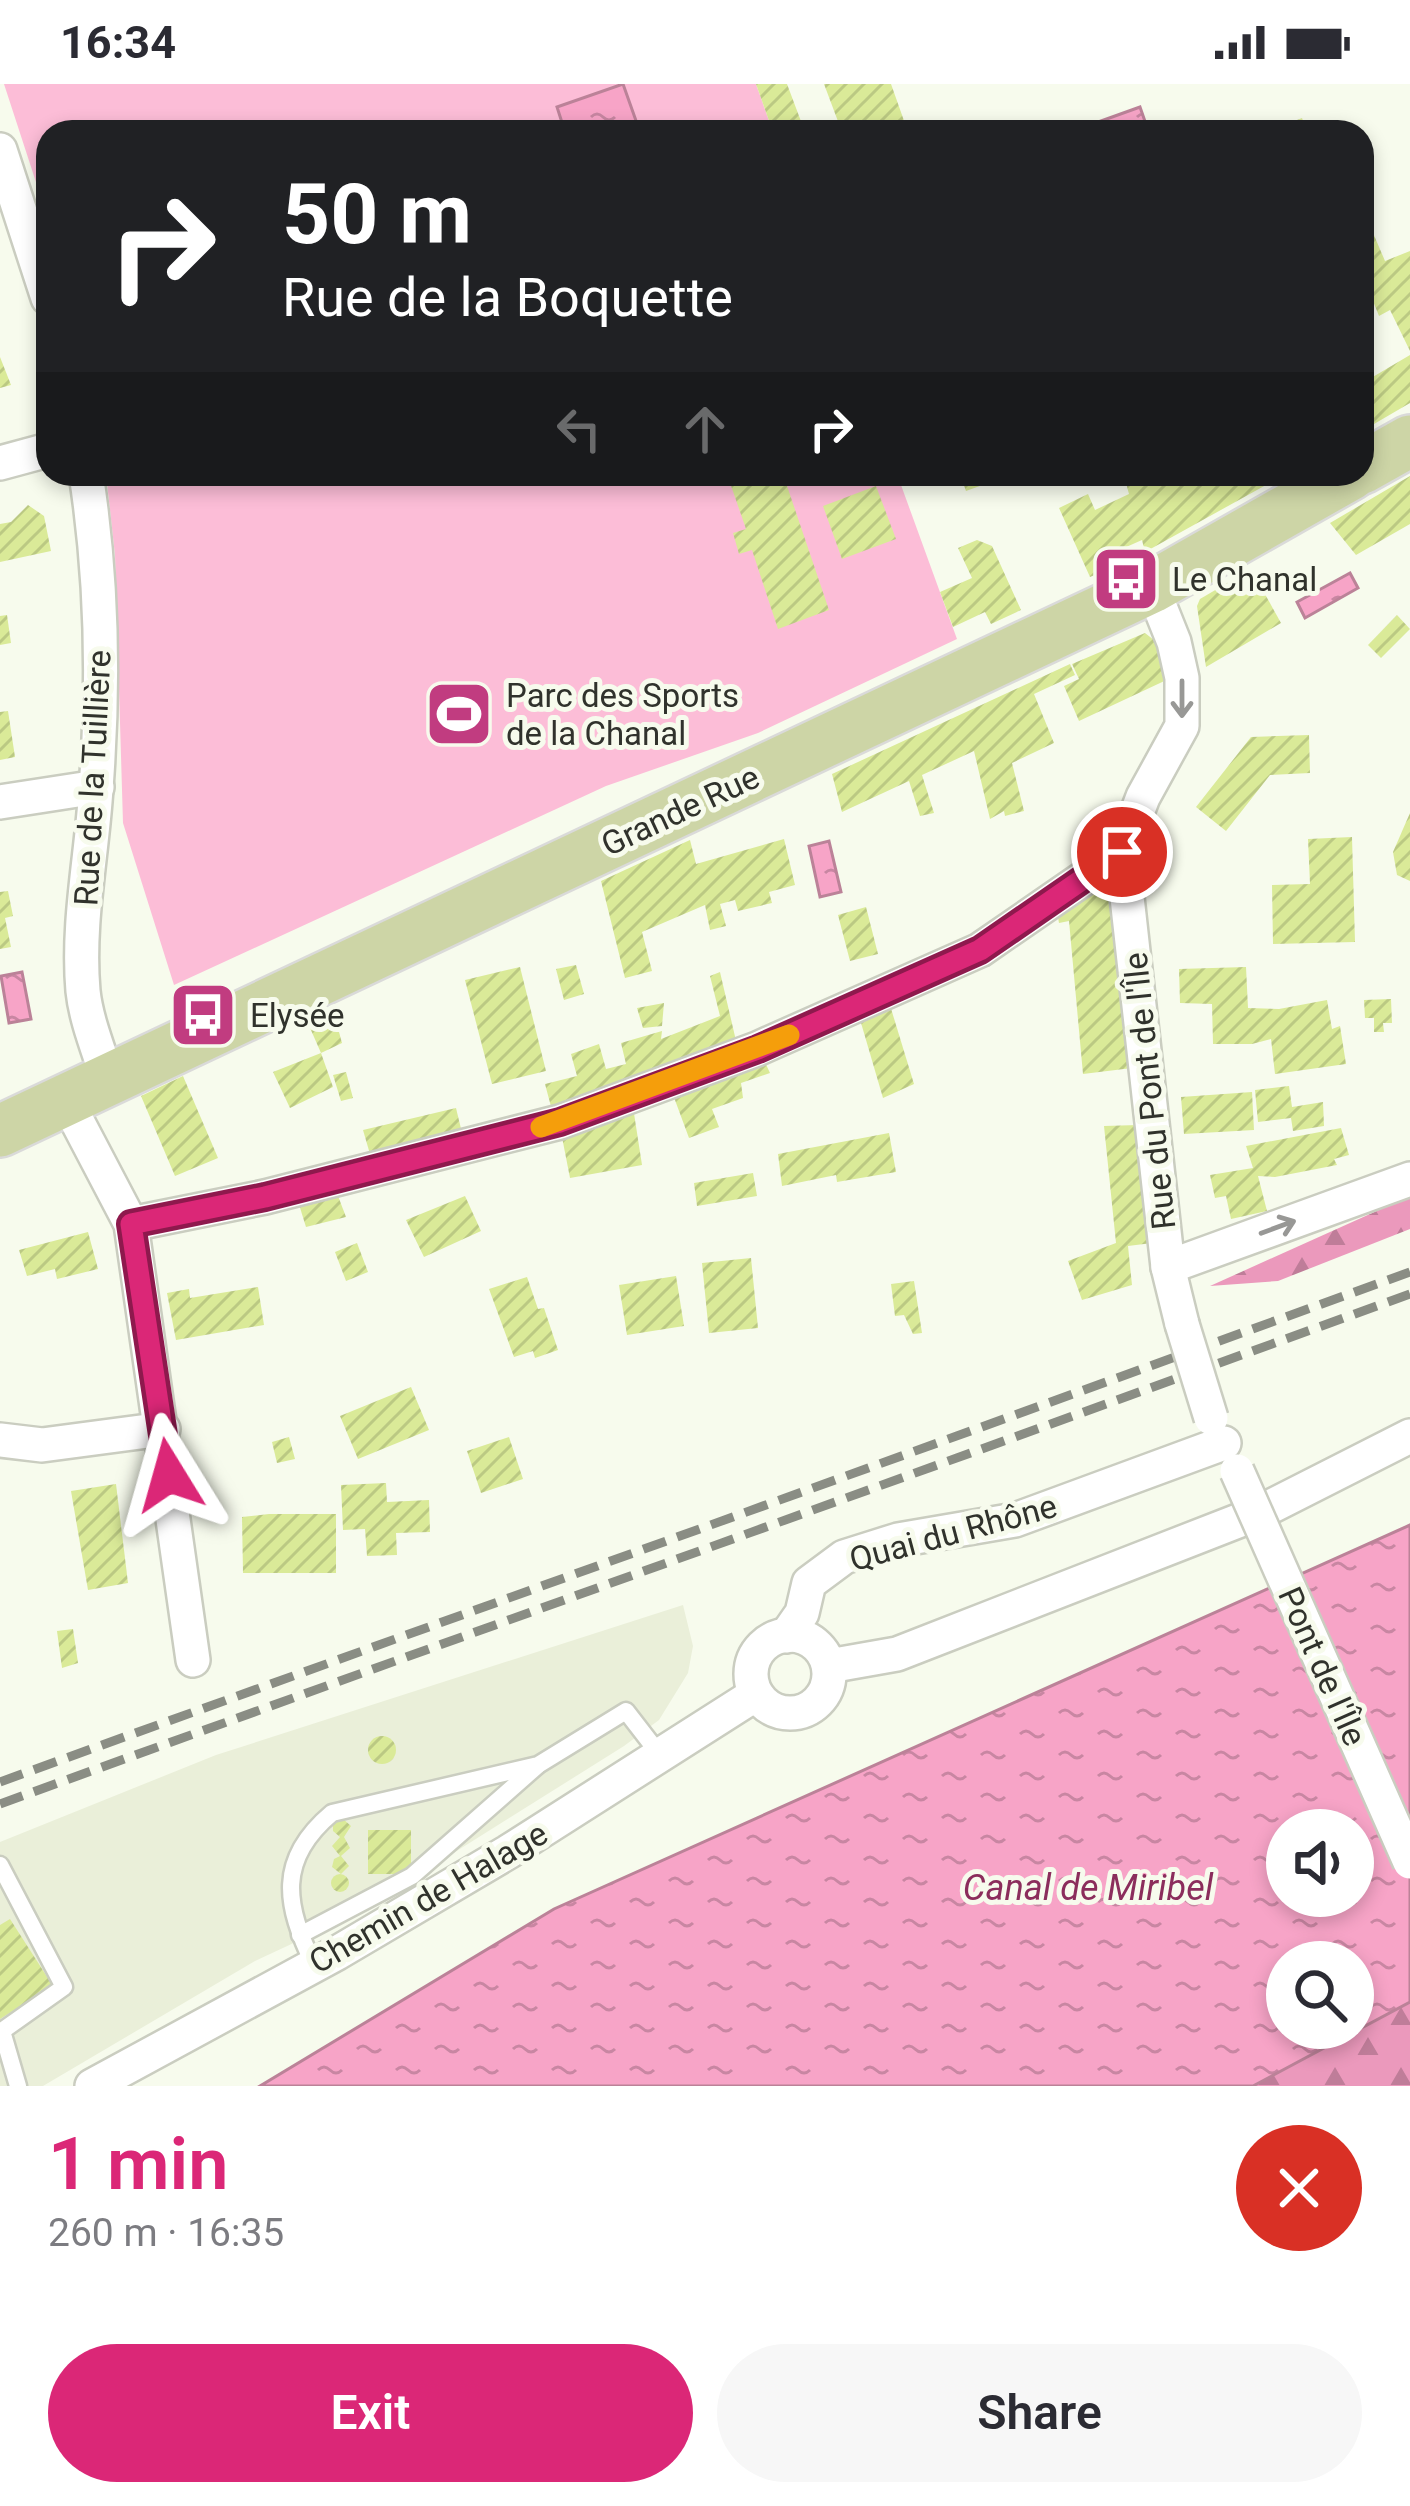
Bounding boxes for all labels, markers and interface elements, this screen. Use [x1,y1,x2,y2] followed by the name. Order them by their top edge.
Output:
[60,16,176,69] text: 16:34
[282,165,472,264] text: 50 m
[84,168,240,324] icon: right
[282,266,733,329] text: Rue de la Boquette
[546,396,612,462] icon: left
[672,396,738,462] icon: ahead
[798,396,864,462] icon: right
[1091,544,1161,614] bus stop icon: Le Chanal
[1172,560,1317,599] place label: Le Chanal
[66,649,119,907] street label: Rue de la Tuillière
[506,676,739,753] place label: Parc des Sports de la Chanal
[424,679,494,749] sports icon: Parc des Sports de la Chanal
[1171,679,1193,718] one-way arrow
[595,757,765,864] street label: Grande Rue
[1071,801,1173,903] pin
[1089,819,1155,885] icon: arrive
[1116,950,1183,1231] street label: Rue du Pont de l'Île
[168,980,238,1050] bus stop icon: Elysée
[250,996,344,1035] place label: Elysée
[1259,1215,1296,1236] one-way arrow
[106,1412,232,1538] position arrow
[845,1486,1061,1579] street label: Quai du Rhône
[1270,1581,1375,1751] street label: Pont de l'Île
[1266,1809,1374,2049] map controls
[1266,1809,1374,1917] button: sound
[302,1813,554,1981] street label: Chemin de Halage
[963,1867,1214,1909] water label: Canal de Miribel
[1266,1941,1374,2049] button: search
[48,2122,229,2207] text: 1 min
[1236,2125,1362,2251] button: close
[48,2210,284,2256] text: 260 m · 16:35
[48,2344,693,2482] button: Exit
[717,2344,1362,2482] button: Share

